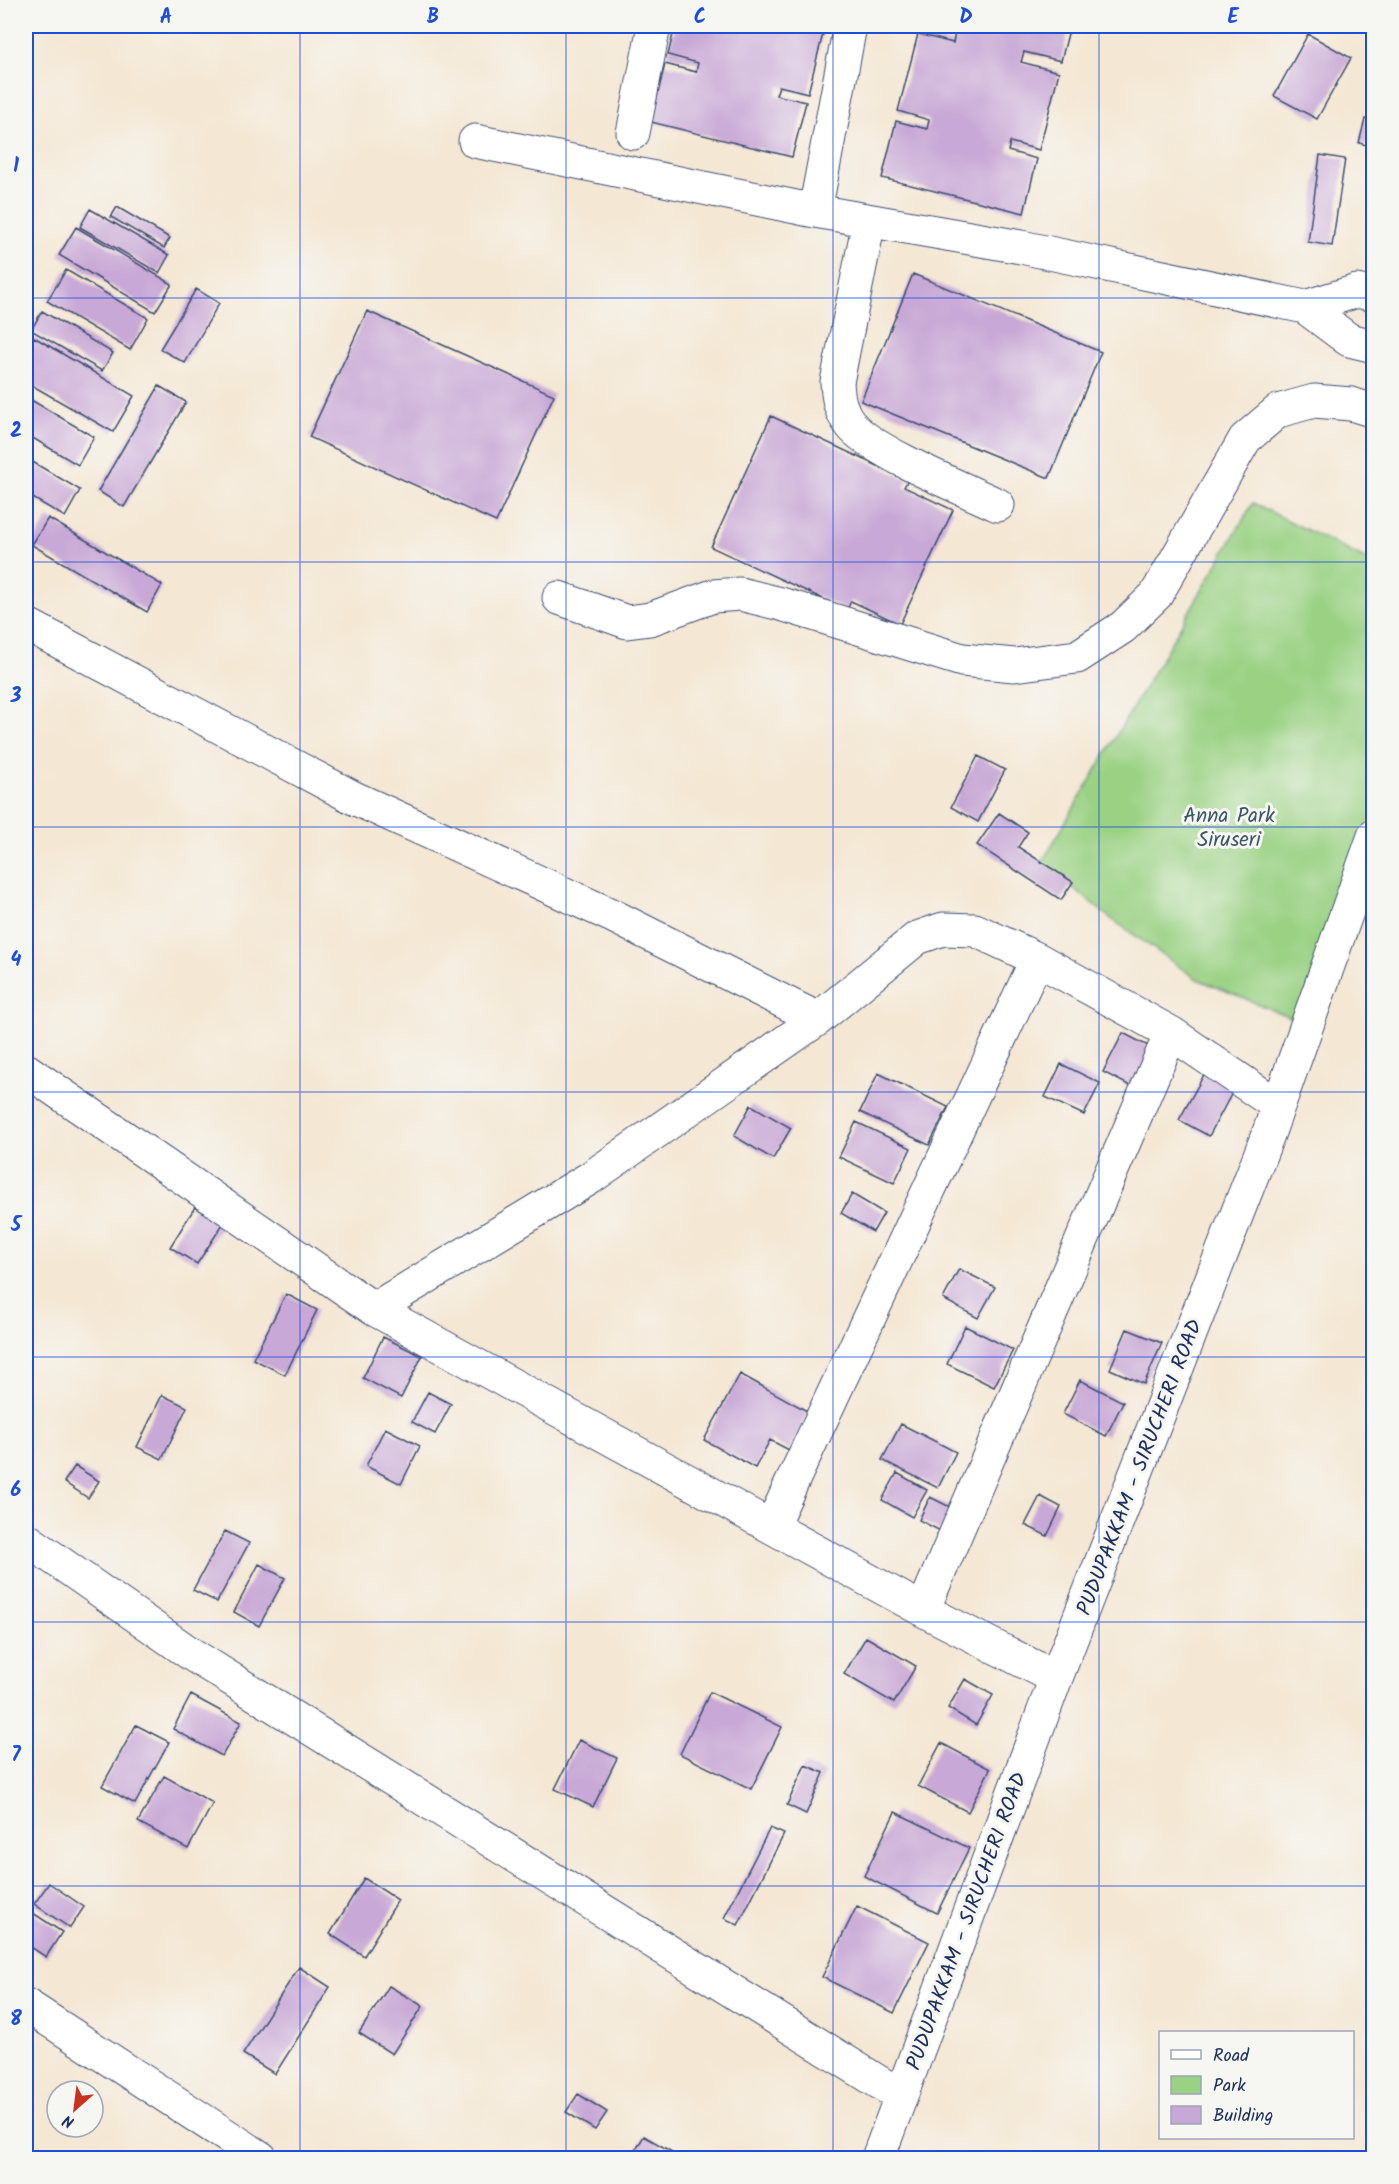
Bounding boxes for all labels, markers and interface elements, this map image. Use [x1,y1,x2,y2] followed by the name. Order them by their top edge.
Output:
[160,2,172,34] text: A
[427,2,439,34] text: B
[694,2,706,34] text: C
[959,2,973,34] text: D
[1227,2,1239,34] text: E
[13,151,19,183] text: 1
[10,416,22,448] text: 2
[10,681,22,713] text: 3
[1183,800,1275,857] park label: Anna Park Siruseri
[11,945,22,977] text: 4
[10,1210,23,1242] text: 5
[1069,1315,1212,1620] street label: PUDUPAKKAM - SIRUCHERI ROAD
[11,1475,22,1507] text: 6
[11,1740,21,1772] text: 7
[898,1768,1037,2075] street label: PUDUPAKKAM - SIRUCHERI ROAD
[10,2004,22,2036] text: 8
[1159,2031,1354,2139] legend
[1213,2042,1250,2071] text: Road
[1213,2072,1246,2101] text: Park
[45,2079,105,2139] north arrow
[1213,2102,1273,2131] text: Building
[58,2108,79,2134] text: N

